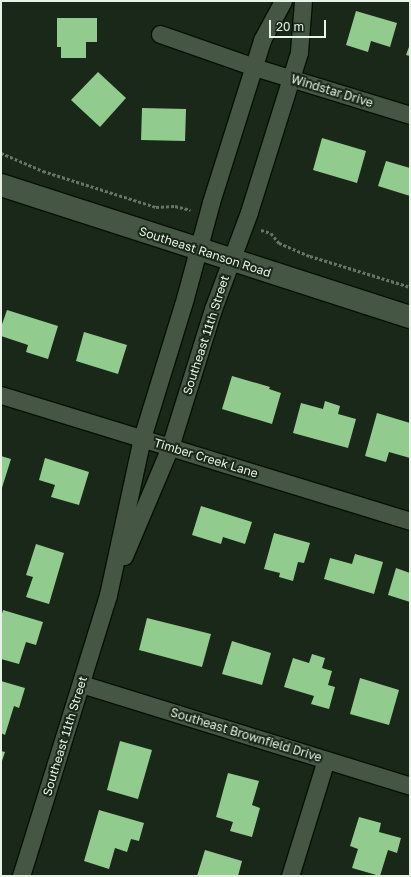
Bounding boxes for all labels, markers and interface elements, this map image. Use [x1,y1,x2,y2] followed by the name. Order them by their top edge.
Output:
[271,12,328,38] scale bar
[276,19,304,34] text: 20 m
[289,72,375,110] street label: Windstar Drive
[137,224,273,280] street label: Southeast Ranson Road
[180,274,232,396] street label: Southeast 11th Street
[152,435,260,481] street label: Timber Creek Lane
[40,674,90,798] street label: Southeast 11th Street
[169,705,323,765] street label: Southeast Brownfield Drive

